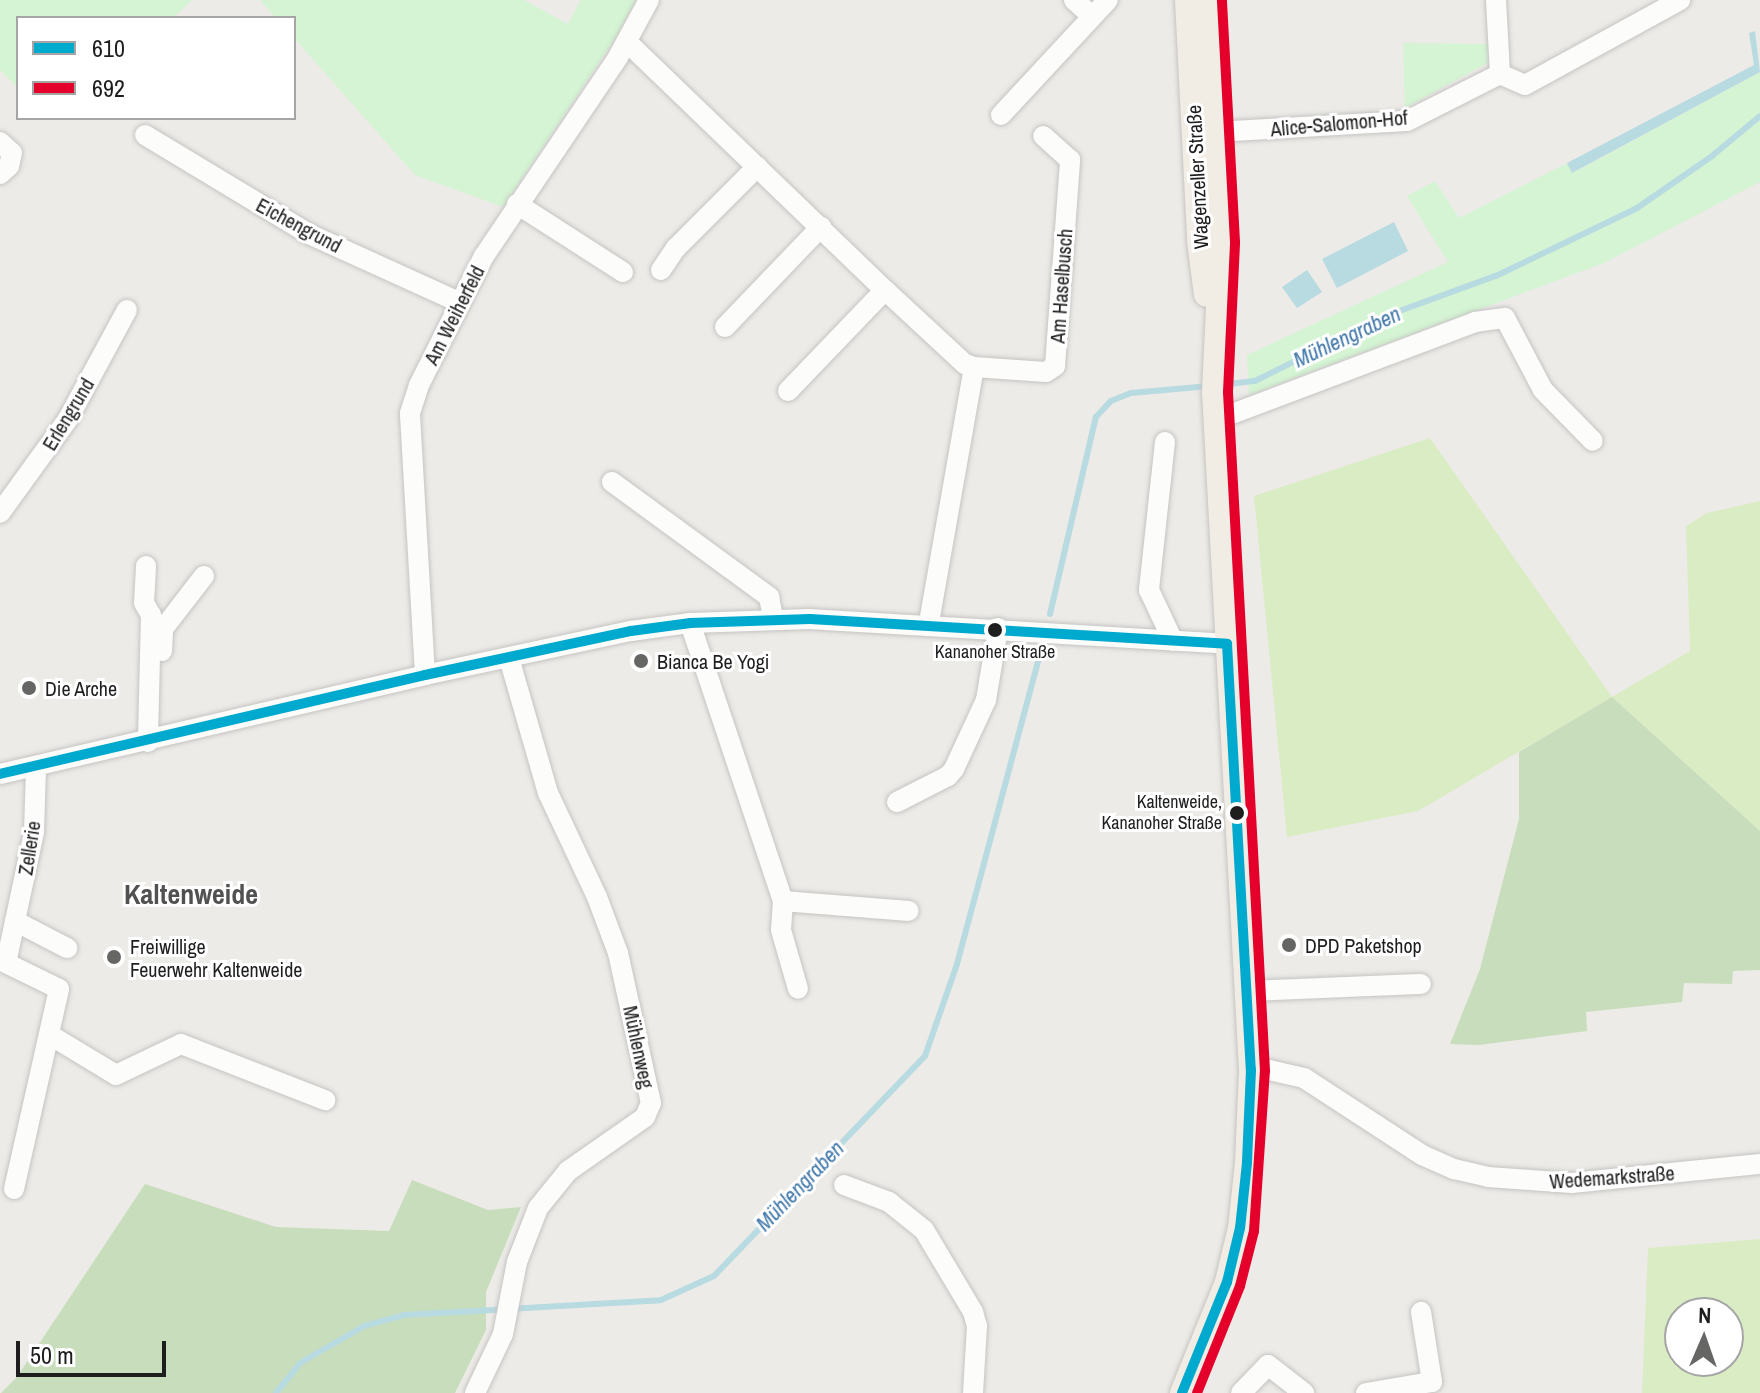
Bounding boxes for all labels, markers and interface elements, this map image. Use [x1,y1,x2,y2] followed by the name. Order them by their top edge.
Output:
[16,16,296,120] legend
[92,32,125,64] text: 610
[92,72,125,104] text: 692
[1181,104,1213,250] street label: Wagenzeller Straße
[1269,105,1409,141] street label: Alice-Salomon-Hof
[252,193,346,257] street label: Eichengrund
[1045,228,1077,344] street label: Am Haselbusch
[419,261,489,369] street label: Am Weiherfeld
[1289,301,1405,373] water label: Mühlengraben
[37,373,99,455] street label: Erlengrund
[987,622,1003,638] marker: Kananoher Straße
[935,641,1055,663] place label: Kananoher Straße
[657,649,770,673] place label: Bianca Be Yogi
[632,652,650,670] marker: Bianca Be Yogi
[45,676,118,700] place label: Die Arche
[20,679,38,697] marker: Die Arche
[1101,792,1222,834] place label: Kaltenweide, Kananoher Straße
[1229,805,1245,821] marker: Kaltenweide, Kananoher Straße
[13,819,45,877] street label: Zellerie
[124,877,258,911] district label: Kaltenweide
[1305,933,1422,957] place label: DPD Paketshop
[130,934,302,981] place label: Freiwillige Feuerwehr Kaltenweide
[1280,936,1298,954] marker: DPD Paketshop
[105,948,123,966] marker: Freiwillige Feuerwehr Kaltenweide
[619,1003,659,1091] street label: Mühlenweg
[750,1135,850,1237] water label: Mühlengraben
[1549,1161,1675,1193] street label: Wedemarkstraße
[1664,1297,1744,1377] north arrow
[1698,1300,1712,1330] text: N
[20,1325,170,1375] scale bar
[30,1339,74,1371] text: 50 m

